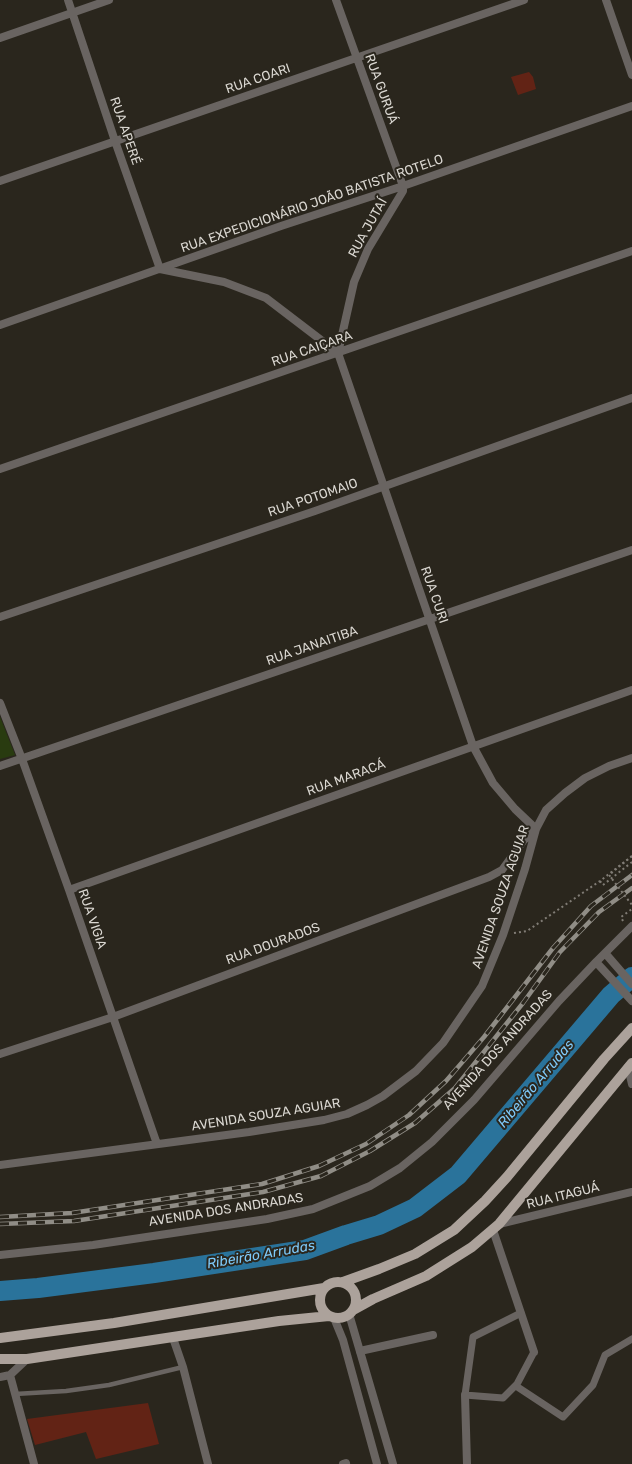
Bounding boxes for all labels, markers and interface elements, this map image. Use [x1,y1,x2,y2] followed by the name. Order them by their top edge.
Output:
[361,52,401,126] street label: RUA GURUÁ
[224,61,292,97] street label: RUA COARI
[106,95,144,167] street label: RUA APERÉ
[179,152,445,256] street label: RUA EXPEDICIONÁRIO JOÃO BATISTA ROTELO
[345,196,391,260] street label: RUA JUTAÍ
[269,328,355,370] street label: RUA CAIÇARA
[266,475,360,521] street label: RUA POTOMAIO
[417,564,451,626] street label: RUA CURI
[264,623,360,669] street label: RUA JANAITIBA
[304,757,388,799] street label: RUA MARACÁ
[469,823,533,971] street label: AVENIDA SOUZA AGUIAR
[74,887,110,951] street label: RUA VIGIA
[224,920,322,968] street label: RUA DOURADOS
[440,987,556,1113] street label: AVENIDA DOS ANDRADAS
[494,1037,578,1131] water label: Ribeirão Arrudas
[190,1096,342,1134] street label: AVENIDA SOUZA AGUIAR
[525,1179,601,1213] street label: RUA ITAGUÁ
[148,1190,304,1230] street label: AVENIDA DOS ANDRADAS
[206,1237,316,1273] water label: Ribeirão Arrudas

